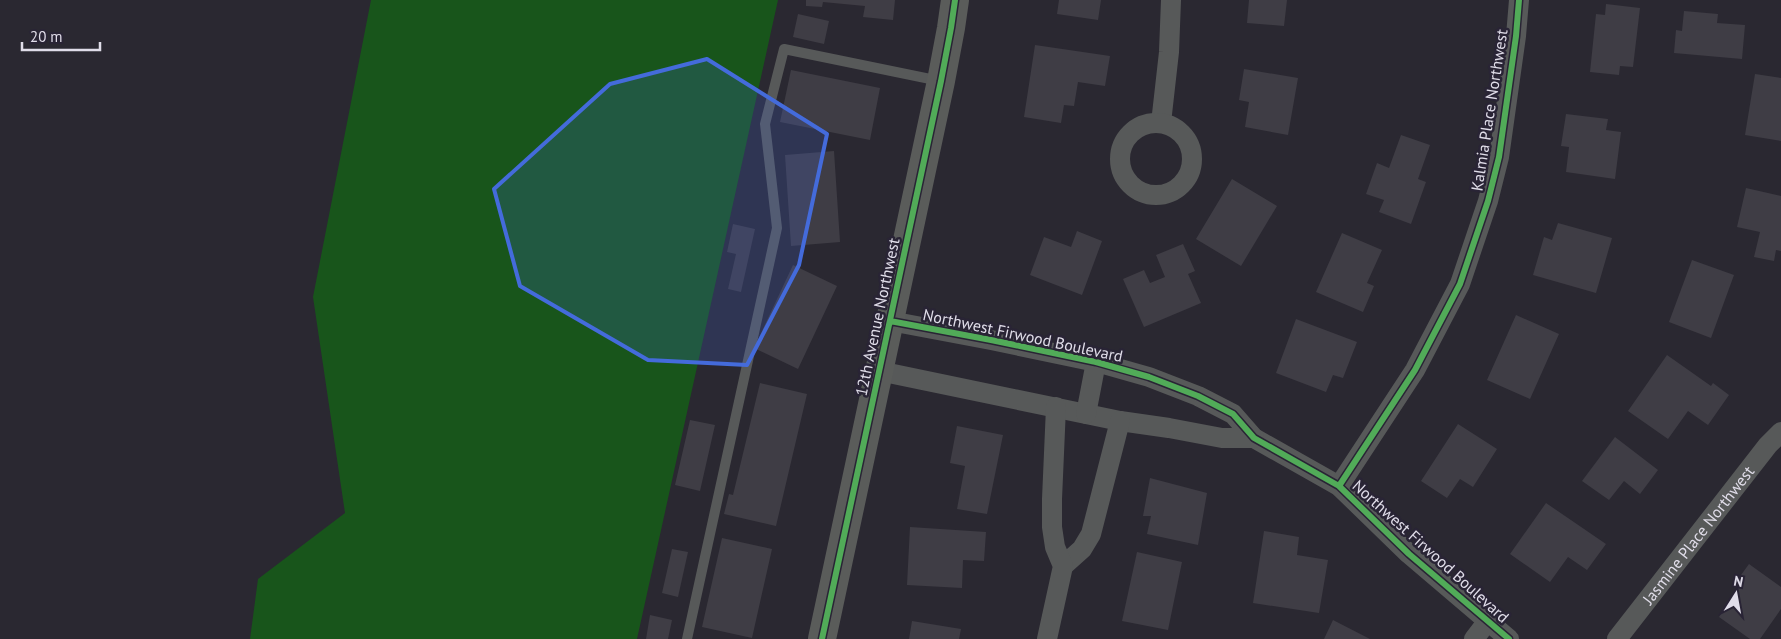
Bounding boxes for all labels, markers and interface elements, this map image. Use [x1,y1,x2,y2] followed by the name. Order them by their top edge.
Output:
[22,20,100,52] scale bar
[30,27,63,46] text: 20 m
[1466,27,1512,192] street label: Kalmia Place Northwest
[850,236,904,398] street label: 12th Avenue Northwest
[921,304,1125,366] street label: Northwest Firwood Boulevard
[1638,462,1758,608] street label: Jasmine Place Northwest
[1349,475,1513,627] street label: Northwest Firwood Boulevard
[1711,569,1761,619] north arrow

